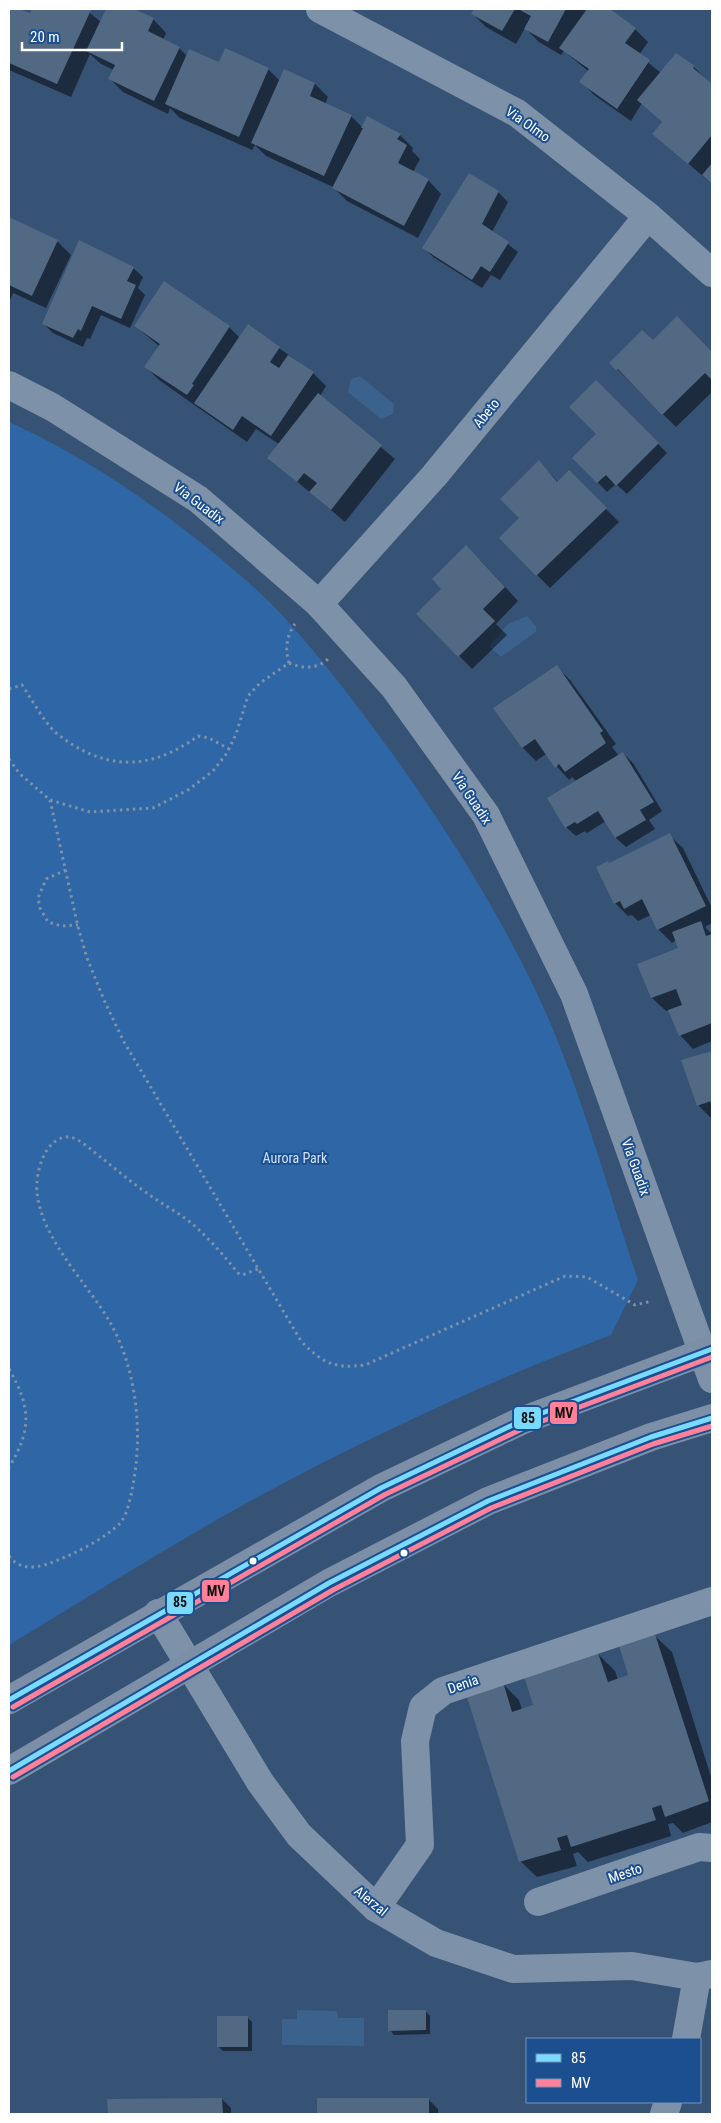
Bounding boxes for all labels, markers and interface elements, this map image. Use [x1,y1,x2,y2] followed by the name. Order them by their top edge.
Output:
[22,20,122,52] scale bar
[30,28,60,46] text: 20 m
[503,103,553,145] street label: Via Olmo
[470,395,502,431] street label: Abeto
[171,479,227,527] street label: Via Guadix
[449,769,495,827] street label: Via Guadix
[618,1137,654,1197] street label: Via Guadix
[263,1150,328,1166] park label: Aurora Park
[549,1401,578,1425] line badge: MV
[555,1405,573,1421] text: MV
[513,1406,542,1430] line badge: 85
[521,1410,535,1426] text: 85
[399,1548,409,1558] unlabelled marker
[248,1556,258,1566] unlabelled marker
[201,1579,230,1603] line badge: MV
[207,1583,225,1599] text: MV
[166,1591,194,1615] line badge: 85
[173,1594,187,1610] text: 85
[446,1671,480,1697] street label: Denia
[606,1860,644,1886] street label: Mesto
[351,1883,391,1919] street label: Alerzal
[526,2038,701,2103] legend
[571,2049,586,2067] text: 85
[571,2074,591,2092] text: MV

